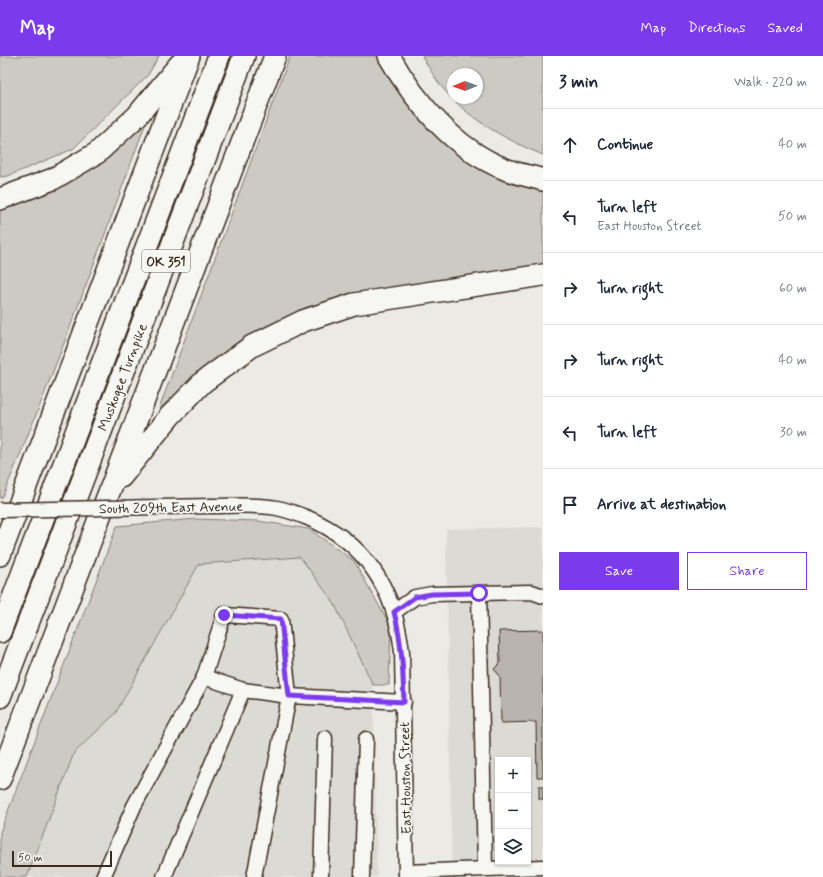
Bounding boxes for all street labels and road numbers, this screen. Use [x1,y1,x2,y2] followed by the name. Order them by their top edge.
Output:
[142,250,190,272] road number: OK 351
[94,321,152,434] street label: Muskogee Turnpike
[99,498,243,518] street label: South 209th East Avenue
[396,722,416,834] street label: East Houston Street

